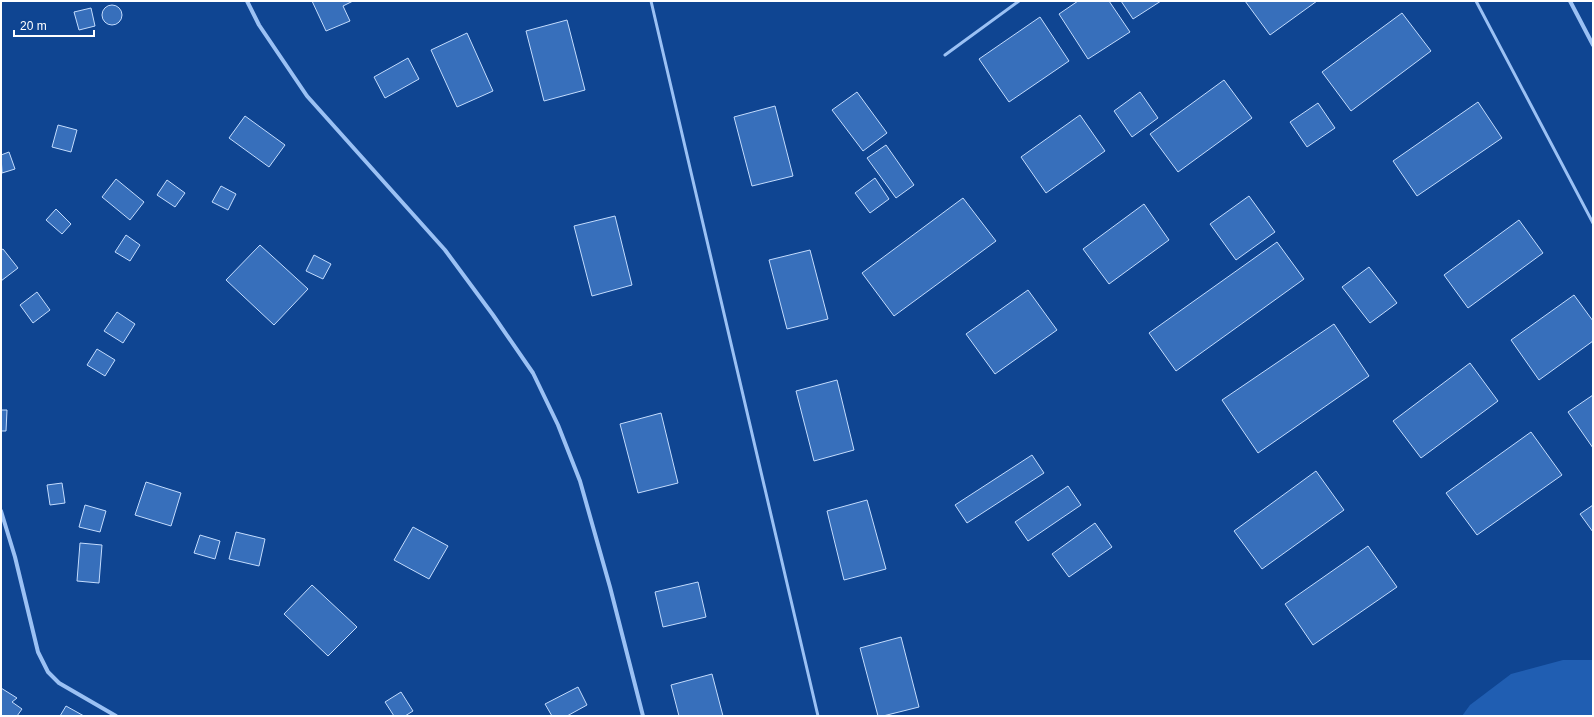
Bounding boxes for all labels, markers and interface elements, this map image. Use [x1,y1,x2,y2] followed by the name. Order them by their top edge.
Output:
[14,12,94,38] scale bar
[20,19,47,33] text: 20 m

